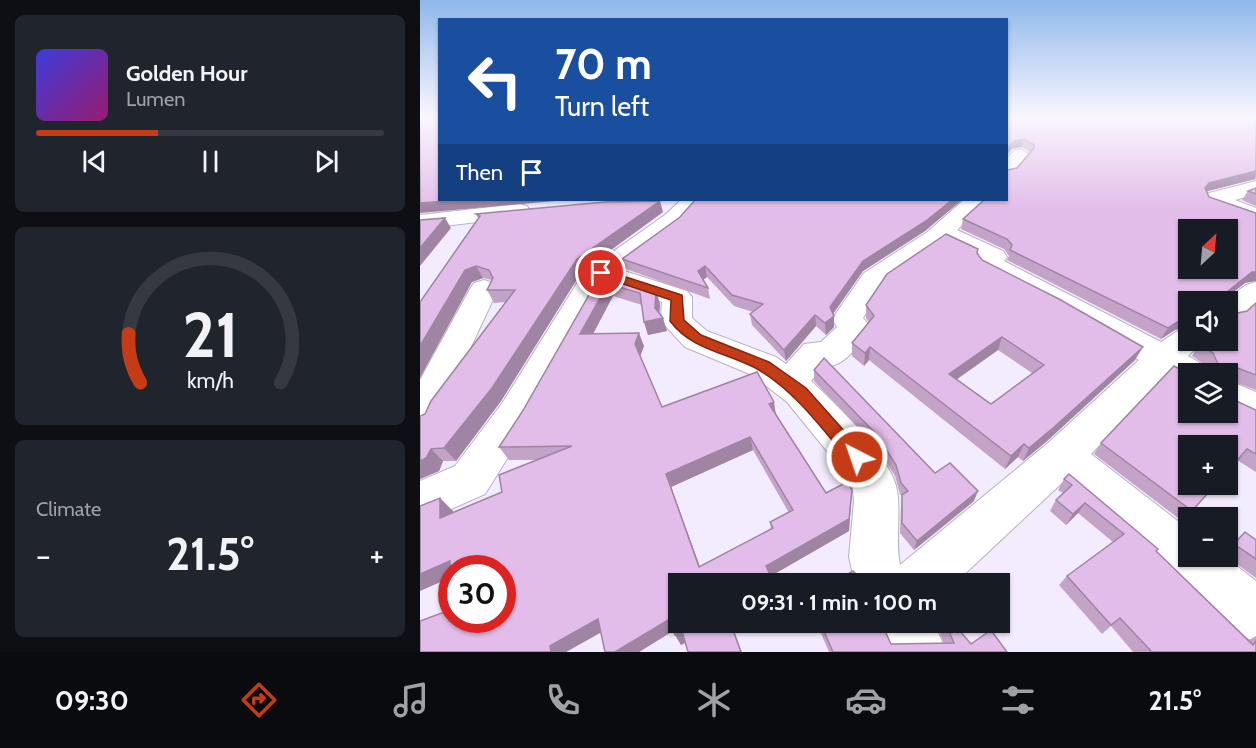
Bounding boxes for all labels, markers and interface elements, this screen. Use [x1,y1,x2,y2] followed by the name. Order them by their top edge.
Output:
[555,38,652,90] text: 70 m
[456,42,534,120] icon: left
[126,60,247,87] text: Golden Hour
[126,87,185,111] text: Lumen
[555,90,649,123] text: Turn left
[78,145,111,178] icon: previous
[194,145,227,178] icon: pause
[310,145,343,178] icon: next
[515,156,548,189] icon: arrive
[456,159,503,186] text: Then
[1178,219,1238,279] north arrow
[1178,219,1238,567] map controls
[575,247,626,298] pin
[584,256,617,289] icon: arrive
[1178,291,1238,351] button: sound
[182,297,238,373] text: 21
[1178,363,1238,423] button: layers
[187,367,233,393] text: km/h
[825,425,889,489] position arrow
[1178,435,1238,495] button: +
[36,497,101,521] text: Climate
[1178,507,1238,567] button: −
[166,527,254,581] text: 21.5°
[36,535,51,575] text: −
[369,535,384,575] text: +
[438,555,516,633] speed limit sign: 30
[741,589,937,616] text: 09:31 · 1 min · 100 m
[238,679,280,721] icon: directions
[390,679,432,721] icon: music
[542,679,584,721] icon: phone
[693,679,735,721] icon: climate
[845,679,887,721] icon: car
[997,679,1039,721] icon: filters
[55,684,129,717] text: 09:30
[1149,684,1201,717] text: 21.5°

